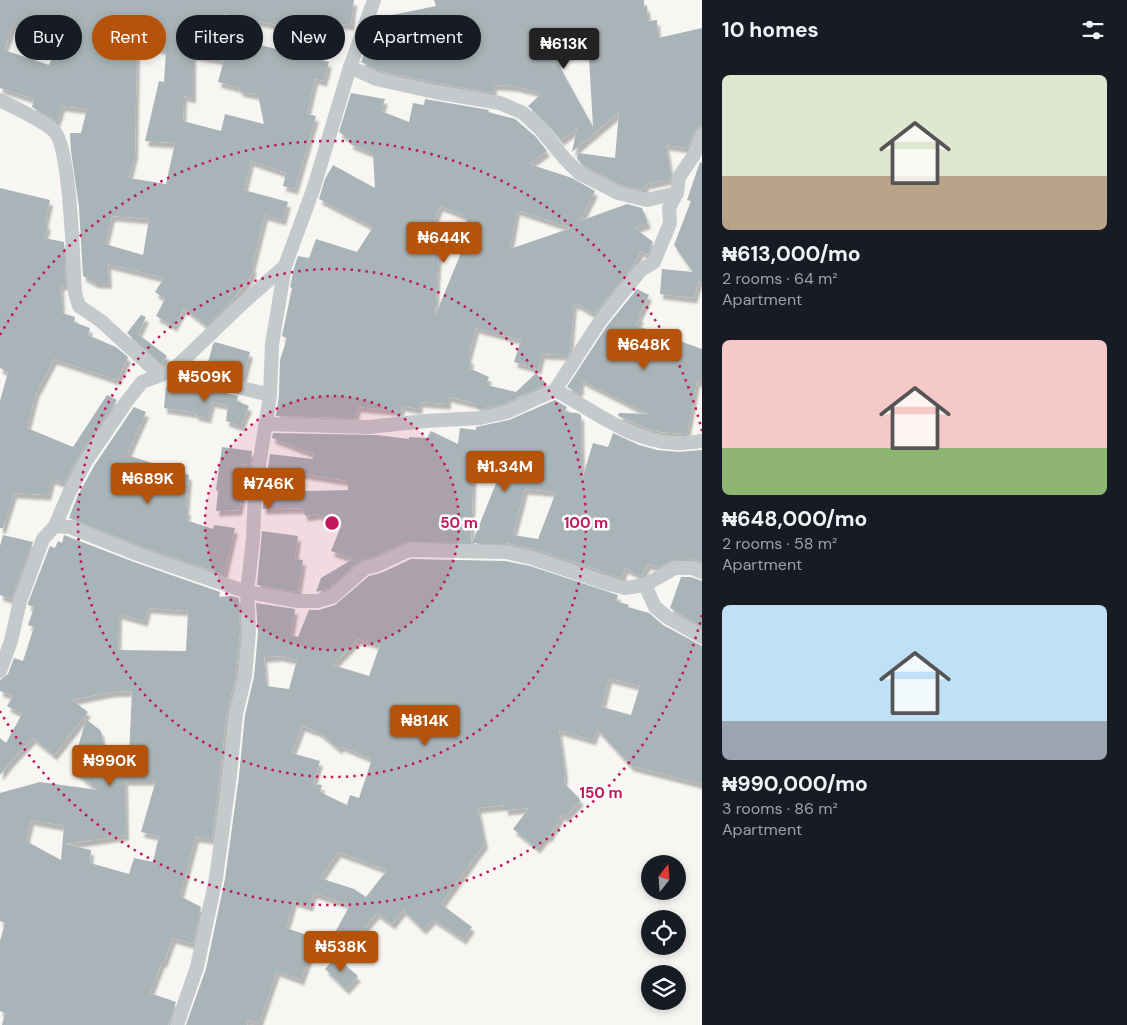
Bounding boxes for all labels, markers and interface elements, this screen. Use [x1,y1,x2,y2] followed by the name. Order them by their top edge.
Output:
[15,15,82,60] chip: Buy
[92,15,166,60] chip: Rent
[176,15,263,60] chip: Filters
[273,15,345,60] chip: New
[355,15,481,60] chip: Apartment
[722,16,819,44] text: 10 homes
[1079,16,1107,44] icon: filters
[529,28,599,70] pin: ₦613K
[540,33,588,54] text: ₦613K
[870,108,960,198] icon: home
[409,222,479,264] pin: ₦644K
[418,227,470,248] text: ₦644K
[722,240,861,268] text: ₦613,000/mo
[722,268,838,289] text: 2 rooms · 64 m²
[722,289,802,310] text: Apartment
[609,328,679,371] pin: ₦648K
[618,334,670,355] text: ₦648K
[170,360,240,403] pin: ₦509K
[178,366,232,387] text: ₦509K
[870,373,960,463] icon: home
[464,450,546,493] pin: ₦1.34M
[477,456,533,477] text: ₦1.34M
[113,462,183,505] pin: ₦689K
[122,468,174,489] text: ₦689K
[234,468,304,510] pin: ₦746K
[244,473,294,494] text: ₦746K
[722,505,867,533] text: ₦648,000/mo
[440,513,478,533] text: 50 m
[564,513,608,533] text: 100 m
[323,514,341,532] centre of rings
[722,533,837,554] text: 2 rooms · 58 m²
[722,554,802,575] text: Apartment
[870,638,960,728] icon: home
[390,704,460,747] pin: ₦814K
[401,710,449,731] text: ₦814K
[75,744,145,787] pin: ₦990K
[83,750,137,771] text: ₦990K
[722,770,868,798] text: ₦990,000/mo
[580,783,623,803] text: 150 m
[722,798,838,819] text: 3 rooms · 86 m²
[722,819,802,840] text: Apartment
[641,855,686,900] north arrow
[641,855,686,1010] map controls
[641,910,686,955] button: locate
[306,930,376,973] pin: ₦538K
[315,936,367,957] text: ₦538K
[641,965,686,1010] button: layers

